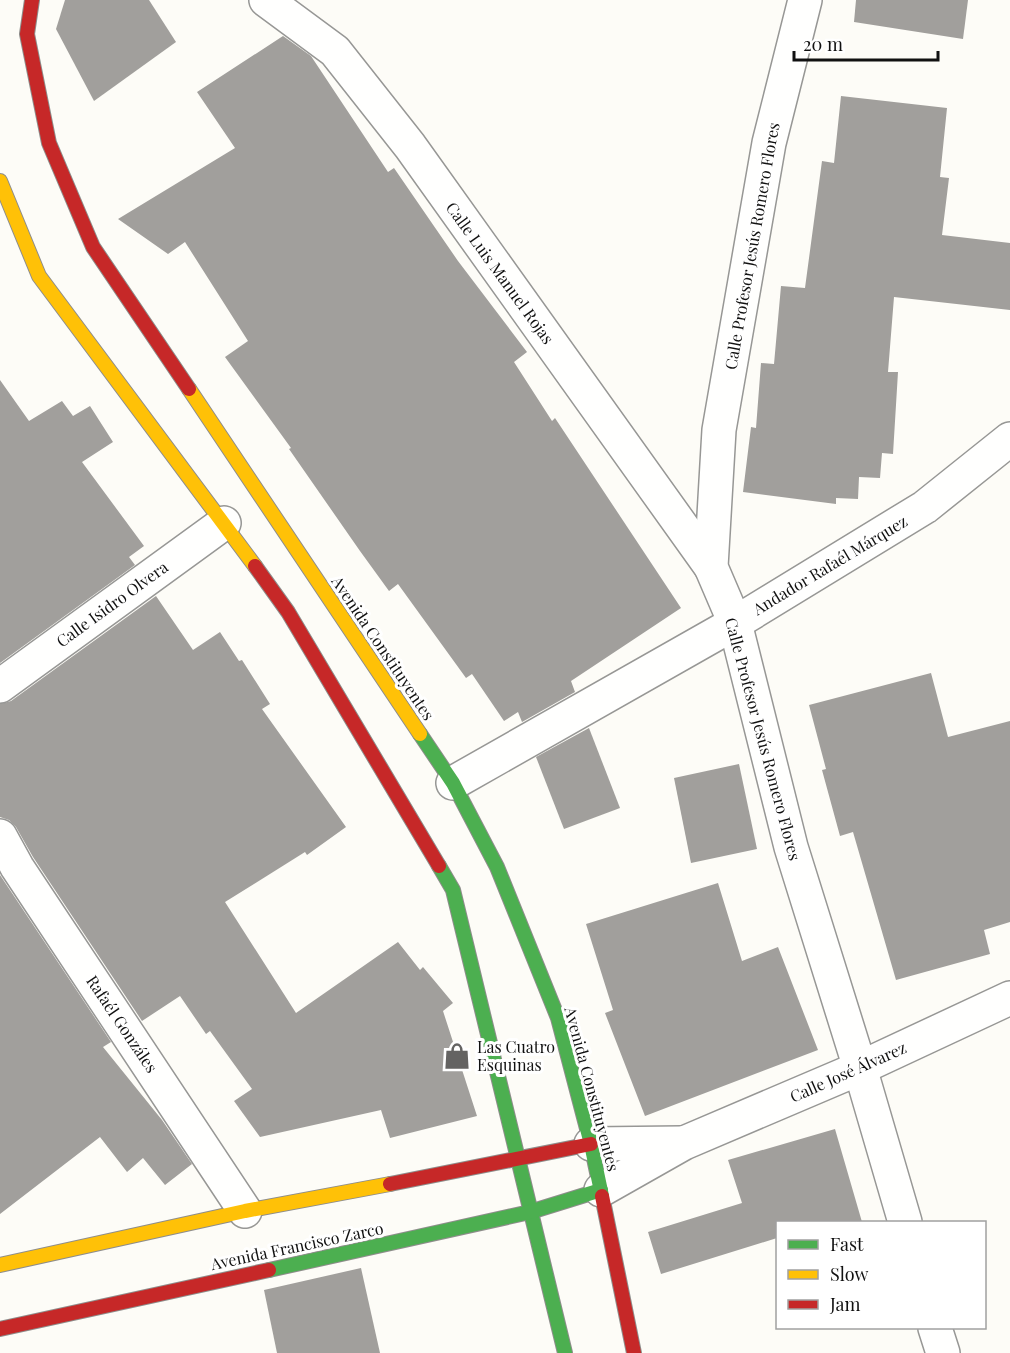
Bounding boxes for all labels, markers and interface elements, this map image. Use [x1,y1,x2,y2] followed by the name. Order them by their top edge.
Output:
[794,24,938,62] scale bar
[803,32,843,56] text: 20 m
[719,121,784,371] street label: Calle Profesor Jesús Romero Flores
[442,198,559,348] street label: Calle Luis Manuel Rojas
[748,510,911,620] street label: Andador Rafaél Márquez
[52,556,172,651] street label: Calle Isidro Olvera
[327,571,439,724] street label: Avenida Constituyentes
[721,615,806,863] street label: Calle Profesor Jesús Romero Flores
[82,971,163,1076] street label: Rafaél Gonzáles
[560,1003,625,1173] street label: Avenida Constituyentes
[477,1036,555,1075] place label: Las Cuatro Esquinas
[786,1036,910,1107] street label: Calle José Álvarez
[442,1041,472,1071] shop icon: Las Cuatro Esquinas
[208,1217,385,1274] street label: Avenida Francisco Zarco
[776,1221,986,1329] legend
[830,1232,864,1256] text: Fast
[830,1262,868,1286] text: Slow
[829,1292,860,1316] text: Jam

